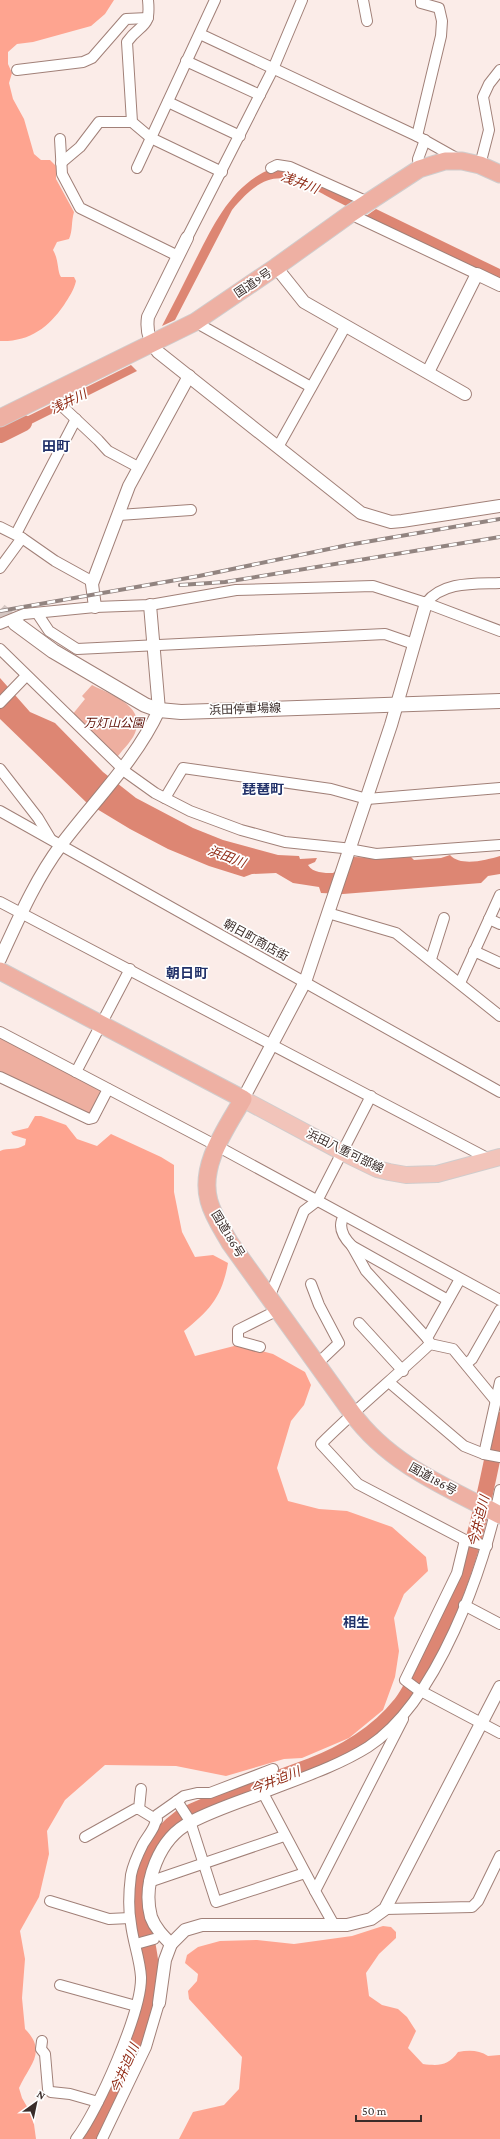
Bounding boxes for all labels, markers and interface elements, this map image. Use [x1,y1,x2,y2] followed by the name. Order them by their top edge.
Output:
[279,168,323,197] water label: 浅井川
[232,265,274,301] street label: 国道9号
[47,385,91,417] water label: 浅井川
[42,438,70,454] district label: 田町
[209,701,281,717] street label: 浜田停車場線
[84,716,146,730] park label: 万灯山公園
[242,781,284,797] district label: 琵琶町
[206,842,250,871] water label: 浜田川
[221,916,291,964] street label: 朝日町商店街
[166,965,208,981] district label: 朝日町
[304,1126,386,1176] street label: 浜田八重可部線
[208,1208,248,1260] street label: 国道186号
[407,1460,459,1498] street label: 国道186号
[465,1492,493,1548] water label: 今井迫川
[343,1615,369,1630] district label: 相生
[248,1763,304,1797] water label: 今井迫川
[107,2039,142,2095] water label: 今井迫川
[16,2083,56,2123] north arrow
[35,2088,48,2102] text: N
[356,2097,421,2123] scale bar
[362,2104,387,2118] text: 50 m

